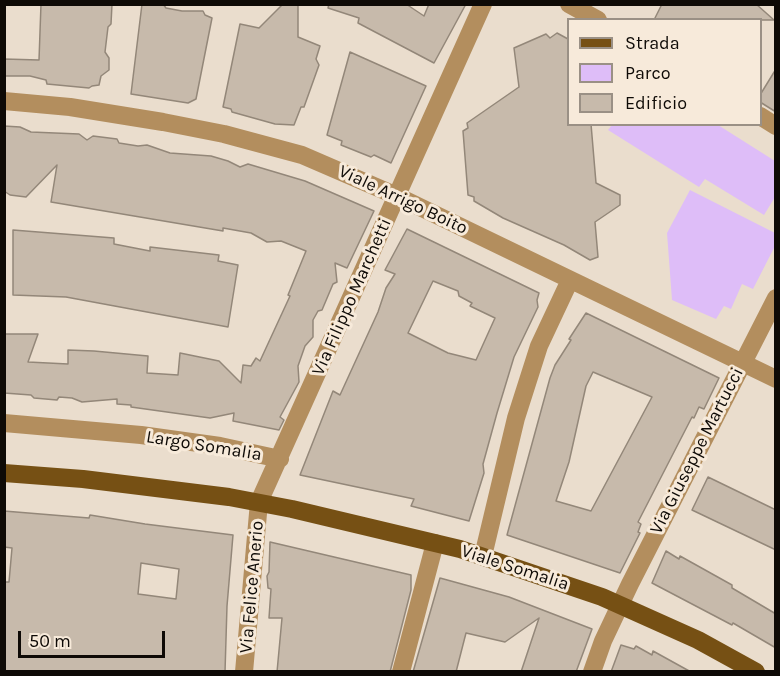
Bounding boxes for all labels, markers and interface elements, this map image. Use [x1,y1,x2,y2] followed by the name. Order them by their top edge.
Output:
[567,18,762,126] legend
[625,32,680,54] text: Strada
[625,62,671,84] text: Parco
[625,92,687,114] text: Edificio
[335,161,471,239] street label: Viale Arrigo Boito
[308,215,396,379] street label: Via Filippo Marchetti
[646,364,748,538] street label: Via Giuseppe Martucci
[145,426,263,466] street label: Largo Somalia
[235,520,269,654] street label: Via Felice Anerio
[459,540,571,596] street label: Viale Somalia
[21,619,168,657] scale bar
[29,630,71,652] text: 50 m

